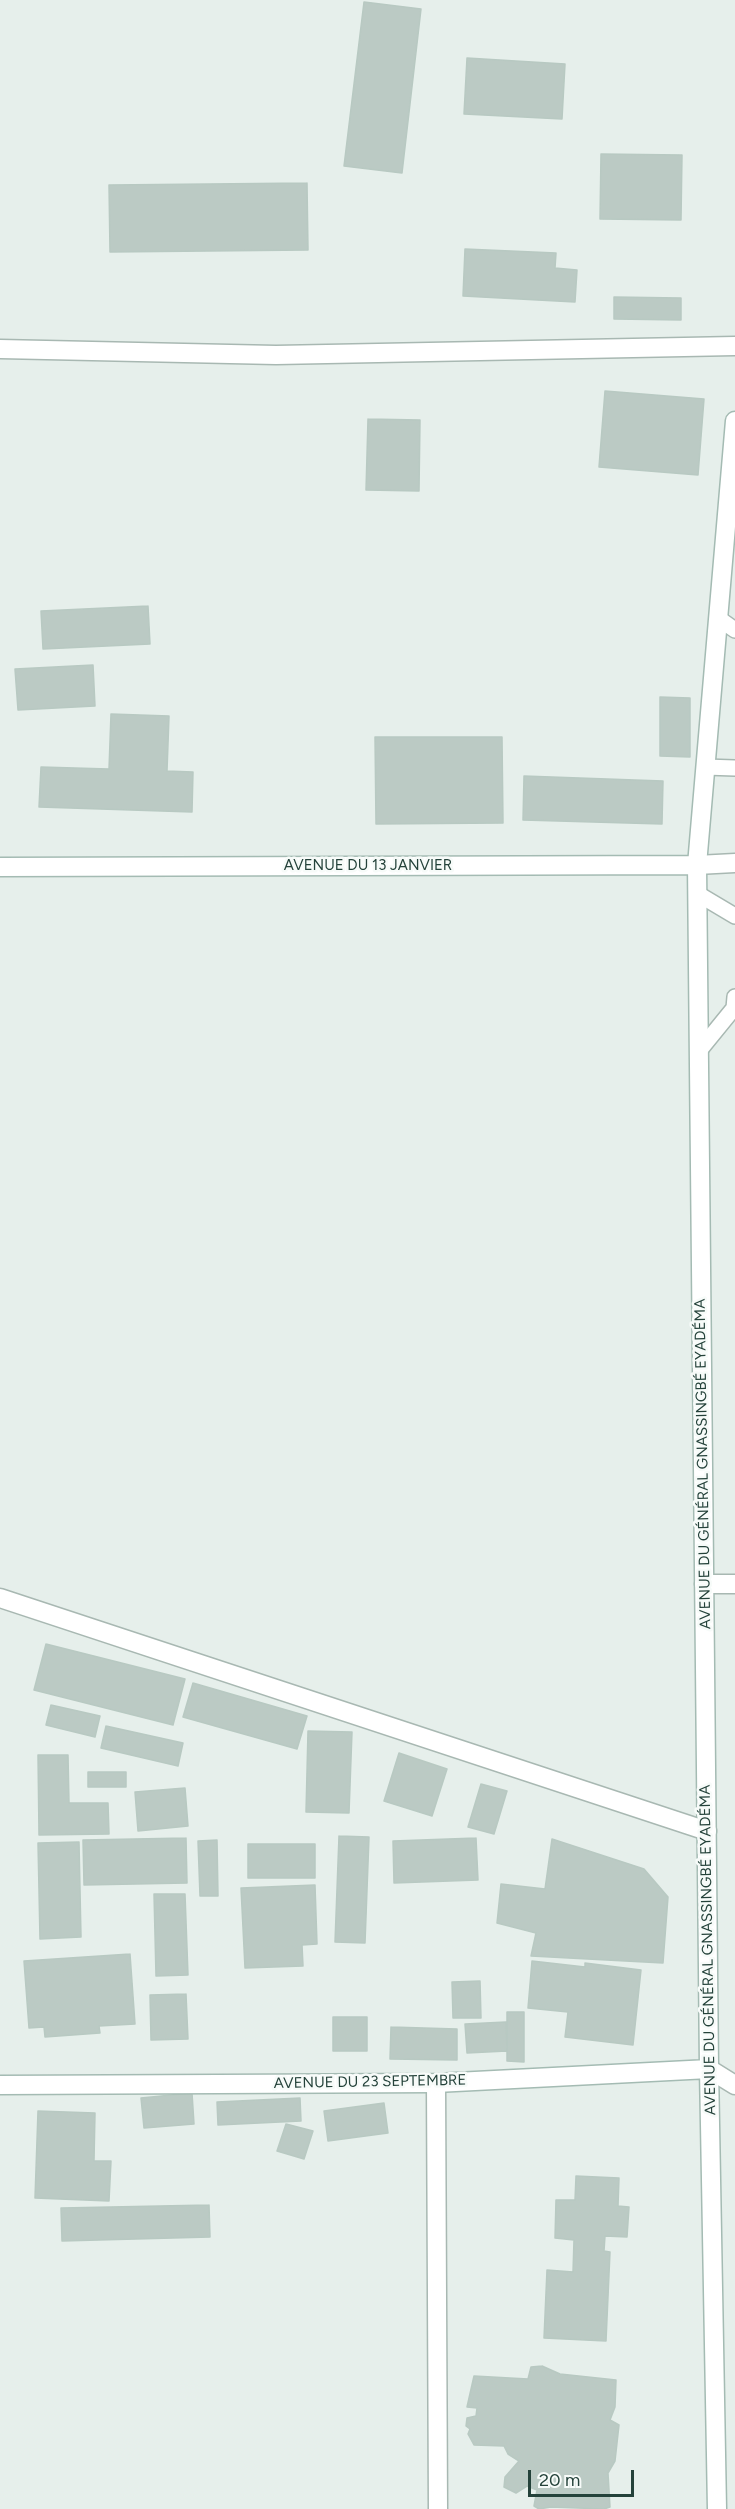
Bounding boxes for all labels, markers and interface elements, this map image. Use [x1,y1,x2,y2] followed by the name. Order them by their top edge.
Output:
[284,857,452,875] street label: AVENUE DU 13 JANVIER
[691,1299,715,1629] street label: AVENUE DU GÉNÉRAL GNASSINGBÉ EYADÉMA
[696,1785,720,2115] street label: AVENUE DU GÉNÉRAL GNASSINGBÉ EYADÉMA
[274,2071,466,2093] street label: AVENUE DU 23 SEPTEMBRE
[531,2458,638,2496] scale bar
[539,2469,580,2491] text: 20 m

